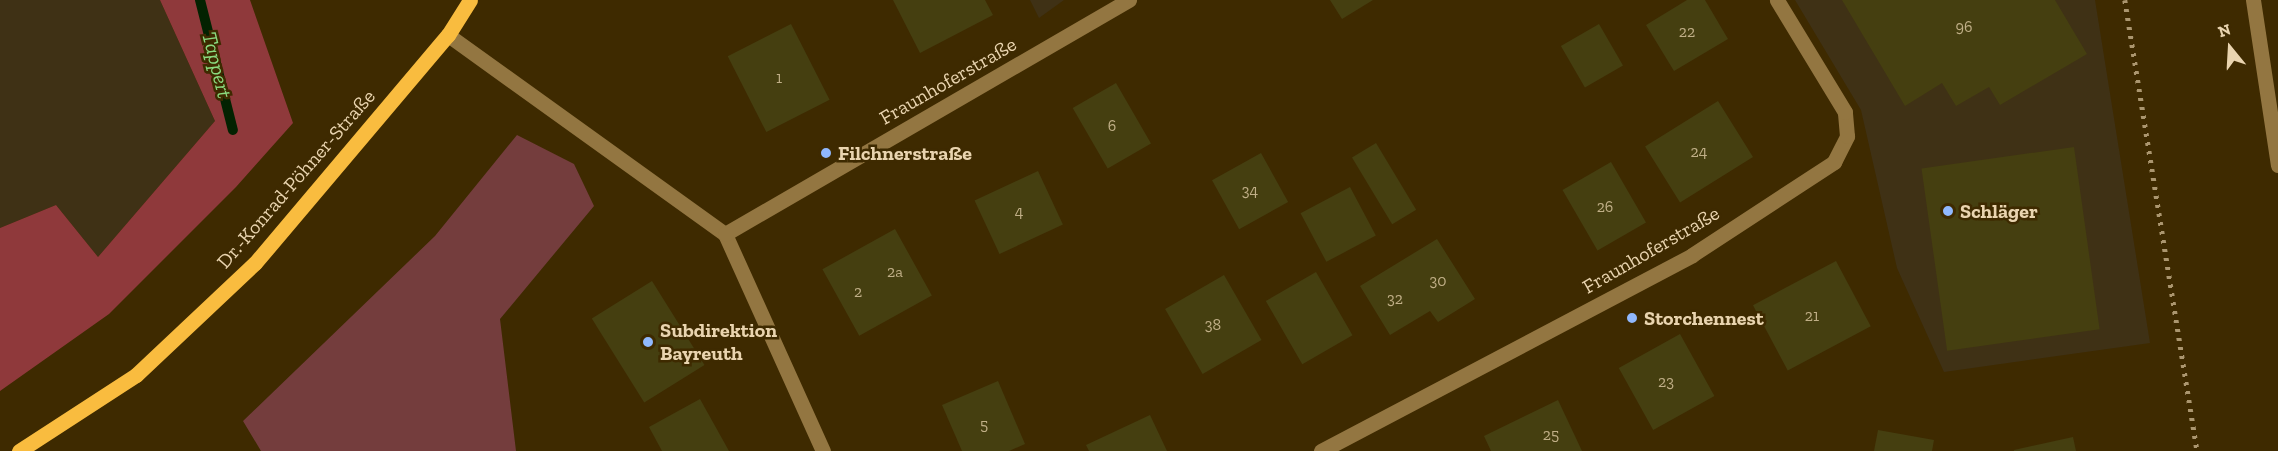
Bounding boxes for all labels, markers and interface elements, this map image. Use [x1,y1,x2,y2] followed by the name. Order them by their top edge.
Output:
[1956,17,1972,37] house number: 96
[2200,18,2260,78] north arrow
[2216,19,2233,41] text: N
[1679,22,1695,42] house number: 22
[197,29,237,101] water label: Tappert
[875,32,1021,130] street label: Fraunhoferstraße
[776,68,782,88] house number: 1
[212,85,380,273] street label: Dr.-Konrad-Pöhner-Straße
[1108,116,1116,136] house number: 6
[838,141,972,165] place label: Filchnerstraße
[1691,142,1707,162] house number: 24
[819,146,833,160] marker: Filchnerstraße
[1242,181,1258,201] house number: 34
[1597,197,1613,217] house number: 26
[1960,199,2038,223] place label: Schläger
[1578,201,1724,299] street label: Fraunhoferstraße
[1015,202,1023,222] house number: 4
[1941,204,1955,218] marker: Schläger
[887,262,903,282] house number: 2a
[1429,271,1447,291] house number: 30
[854,282,862,302] house number: 2
[1387,289,1403,309] house number: 32
[1644,306,1764,330] place label: Storchennest
[1805,306,1819,326] house number: 21
[1625,311,1639,325] marker: Storchennest
[1205,315,1221,335] house number: 38
[660,318,777,365] place label: Subdirektion Bayreuth
[641,335,655,349] marker: Subdirektion Bayreuth
[1658,372,1674,392] house number: 23
[980,415,988,435] house number: 5
[1543,425,1559,445] house number: 25

